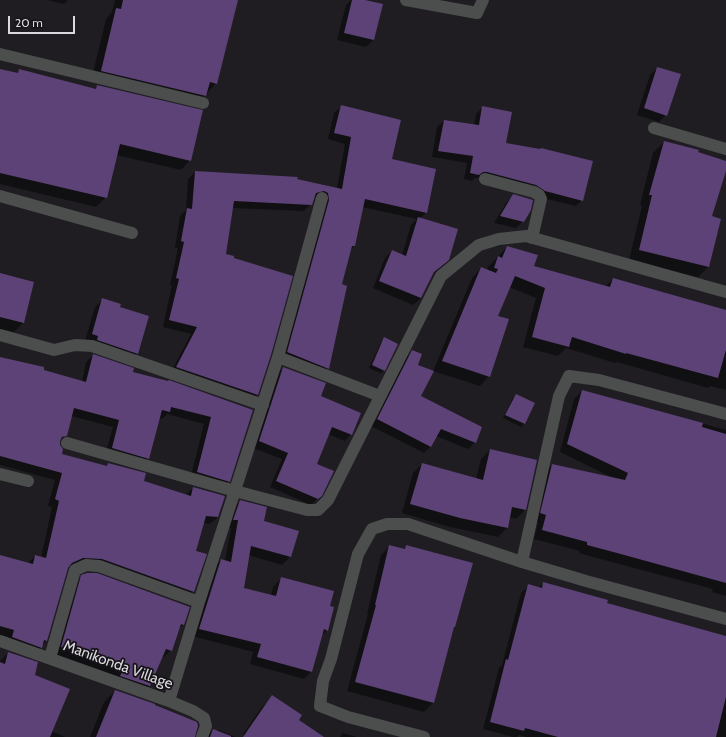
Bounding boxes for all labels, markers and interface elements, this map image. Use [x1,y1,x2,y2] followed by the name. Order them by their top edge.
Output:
[10,8,77,34] scale bar
[15,15,43,30] text: 20 m
[61,637,175,693] street label: Manikonda Village

